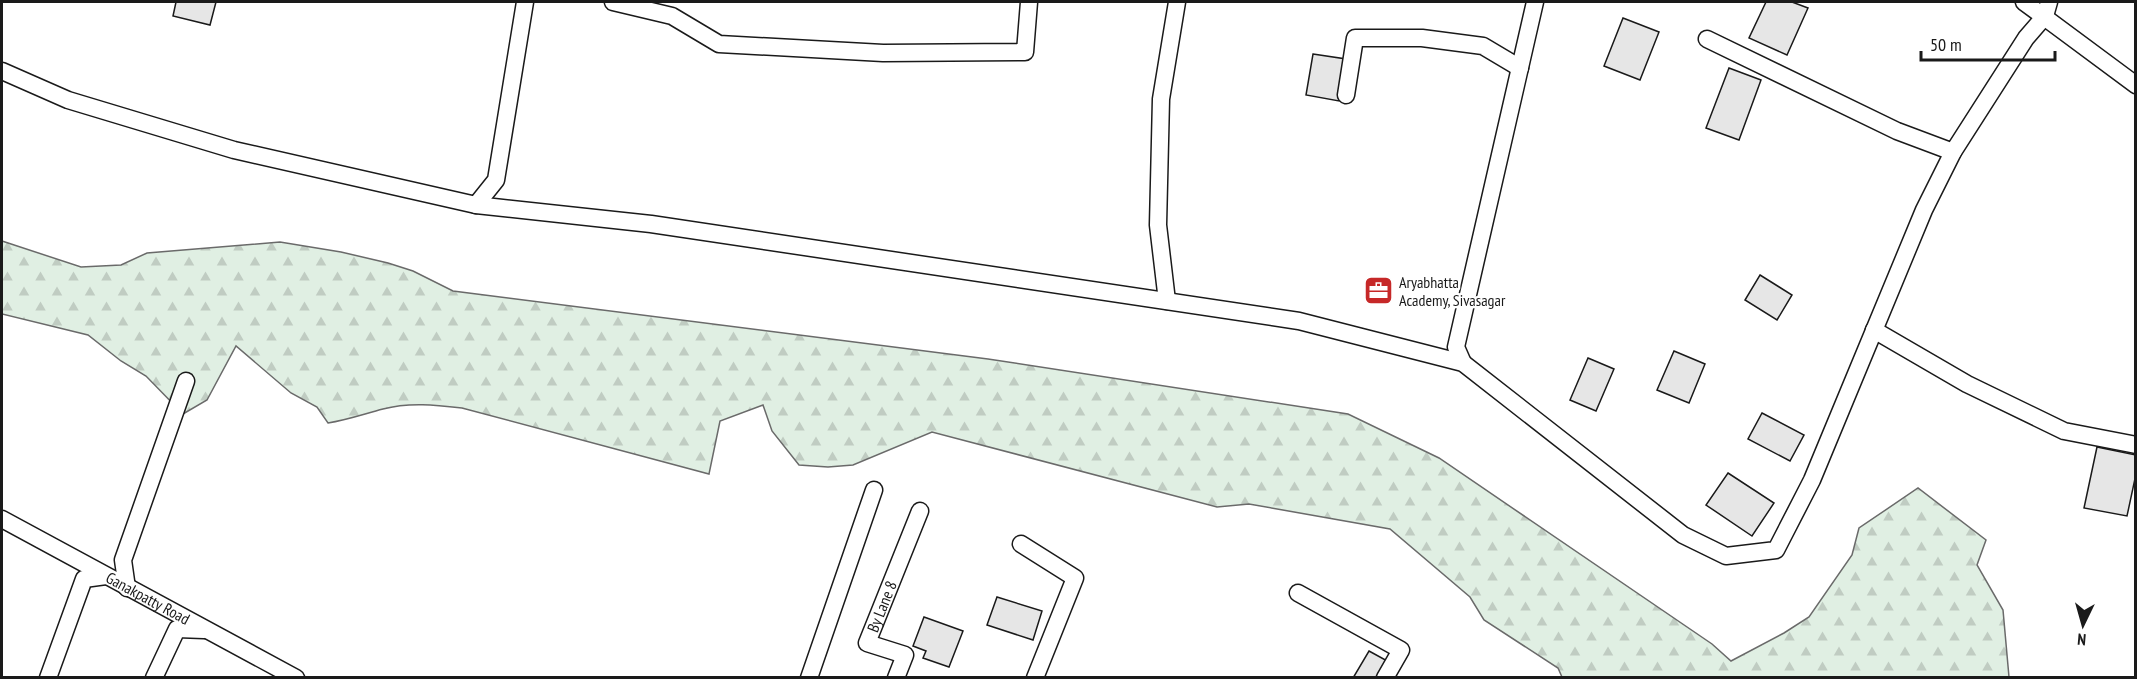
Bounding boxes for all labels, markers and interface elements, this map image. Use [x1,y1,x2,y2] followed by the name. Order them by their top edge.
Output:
[1921,24,2054,62] scale bar
[1930,33,1962,56] text: 50 m
[1399,272,1506,310] place label: Aryabhatta Academy, Sivasagar
[1362,275,1394,307] office icon: Aryabhatta Academy, Sivasagar
[103,567,193,629] street label: Ganakpatty Road
[862,578,901,635] street label: By Lane 8
[2053,595,2113,655] north arrow
[2077,630,2087,650] text: N

